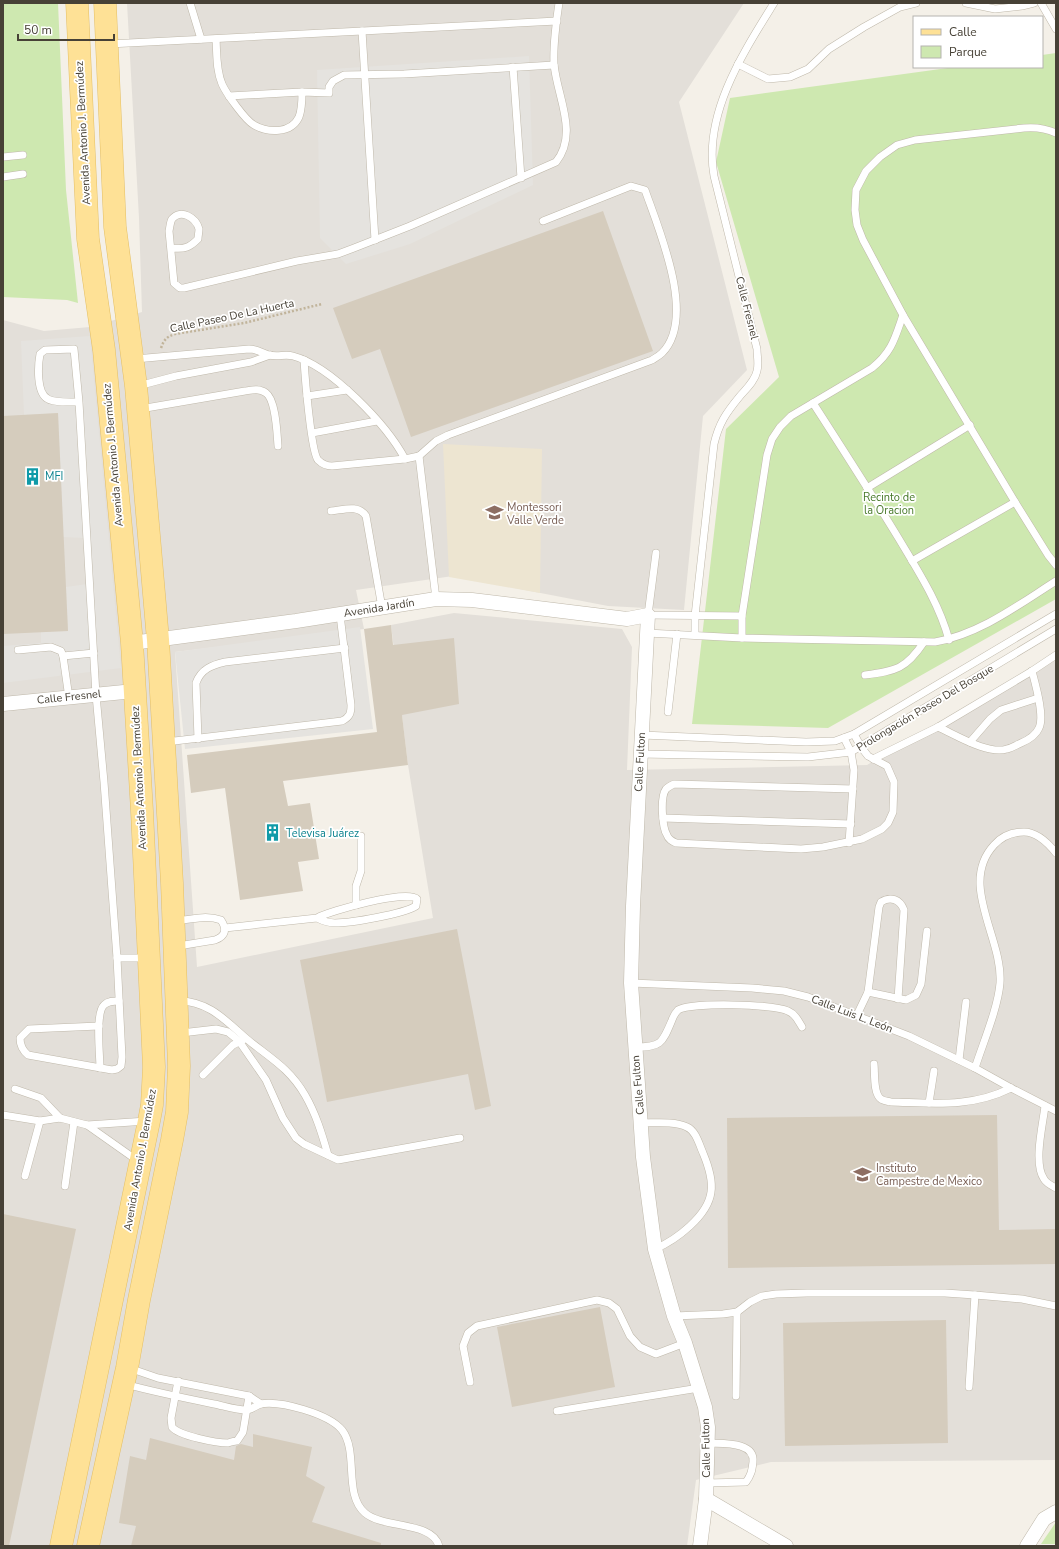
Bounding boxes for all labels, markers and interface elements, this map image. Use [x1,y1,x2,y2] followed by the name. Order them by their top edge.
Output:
[18,16,114,42] scale bar
[913,16,1043,68] legend
[24,22,52,38] text: 50 m
[949,24,977,40] text: Calle
[949,44,987,60] text: Parque
[72,61,94,205] street label: Avenida Antonio J. Bermúdez
[732,275,762,342] street label: Calle Fresnel
[169,295,296,336] street label: Calle Paseo De La Huerta
[99,383,127,527] street label: Avenida Antonio J. Bermúdez
[22,466,42,486] building icon: MFI
[45,469,63,484] place label: MFI
[863,490,915,518] park label: Recinto de la Oracion
[506,500,564,528] place label: Montessori Valle Verde
[484,503,504,523] school or university icon: Montessori Valle Verde
[343,595,415,621] street label: Avenida Jardín
[854,661,996,755] street label: Prolongación Paseo Del Bosque
[36,686,103,708] street label: Calle Fresnel
[128,706,150,850] street label: Avenida Antonio J. Bermúdez
[631,732,649,792] street label: Calle Fulton
[263,823,283,843] building icon: Televisa Juárez
[286,826,359,841] place label: Televisa Juárez
[809,992,895,1036] street label: Calle Luis L. León
[628,1055,648,1115] street label: Calle Fulton
[120,1088,160,1232] street label: Avenida Antonio J. Bermúdez
[876,1161,982,1189] place label: Instituto Campestre de Mexico
[853,1164,873,1184] school or university icon: Instituto Campestre de Mexico
[698,1418,714,1478] street label: Calle Fulton

